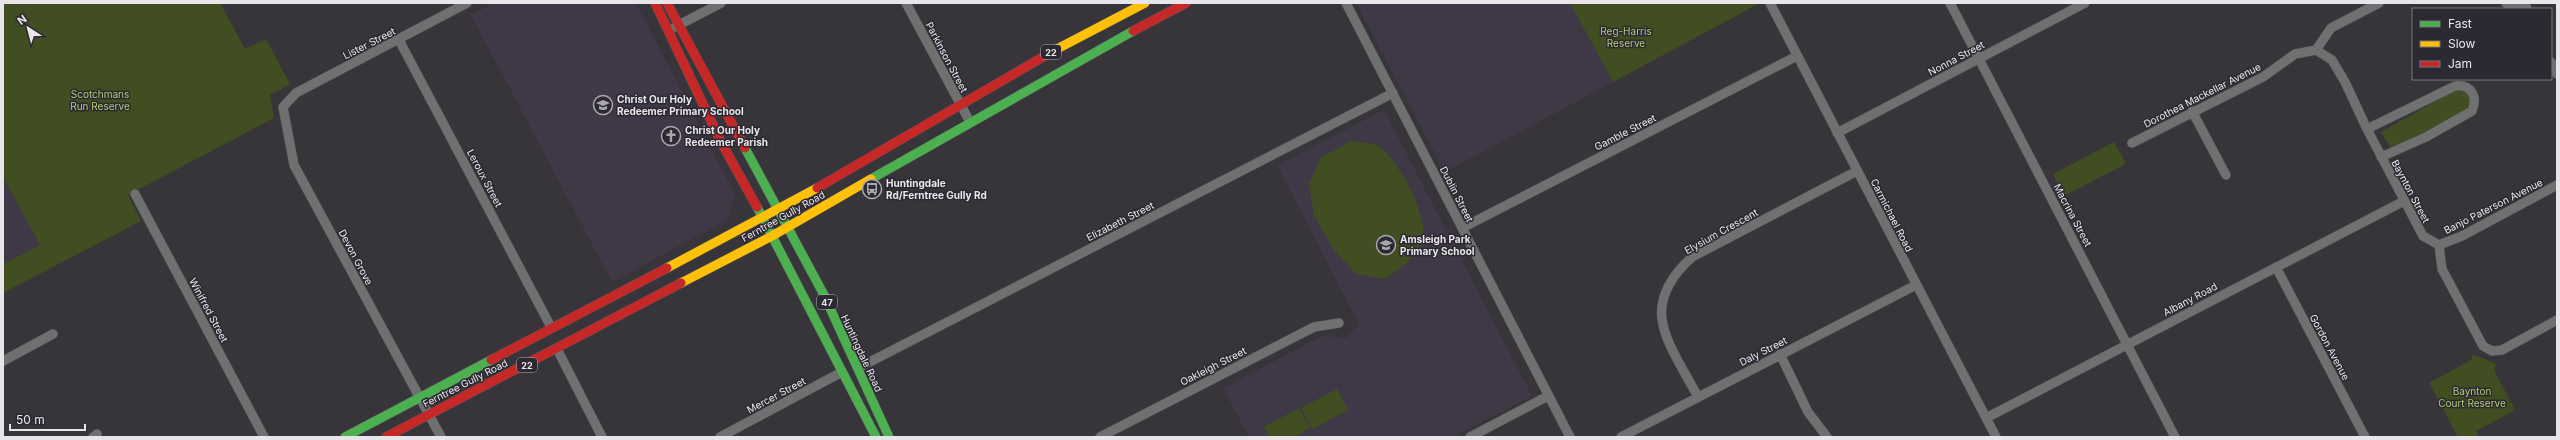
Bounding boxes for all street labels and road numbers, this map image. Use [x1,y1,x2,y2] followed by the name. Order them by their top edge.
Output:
[923,20,971,95] street label: Parkinson Street
[341,24,398,61] street label: Lister Street
[1926,38,1987,78] street label: Nonna Street
[1041,45,1061,59] road number: 22
[2141,60,2263,130] street label: Dorothea Mackellar Avenue
[1592,111,1658,153] street label: Gamble Street
[465,147,506,209] street label: Leroux Street
[2389,157,2433,225] street label: Baynton Street
[1438,164,1477,225] street label: Dublin Street
[1868,176,1916,254] street label: Carmichael Road
[2442,176,2545,236] street label: Banjo Paterson Avenue
[2051,182,2095,249] street label: Macrina Street
[739,188,827,244] street label: Ferntree Gully Road
[1084,198,1156,243] street label: Elizabeth Street
[1682,206,1760,256] street label: Elysium Crescent
[336,227,376,287] street label: Devon Grove
[187,276,231,345] street label: Winifred Street
[2161,280,2219,318] street label: Albany Road
[817,295,837,309] road number: 47
[839,312,885,394] street label: Huntingdale Road
[2308,312,2353,382] street label: Gordon Avenue
[1737,334,1790,368] street label: Daly Street
[1178,344,1249,388] street label: Oakleigh Street
[421,356,509,410] street label: Ferntree Gully Road
[517,358,537,372] road number: 22
[745,374,808,416] street label: Mercer Street

